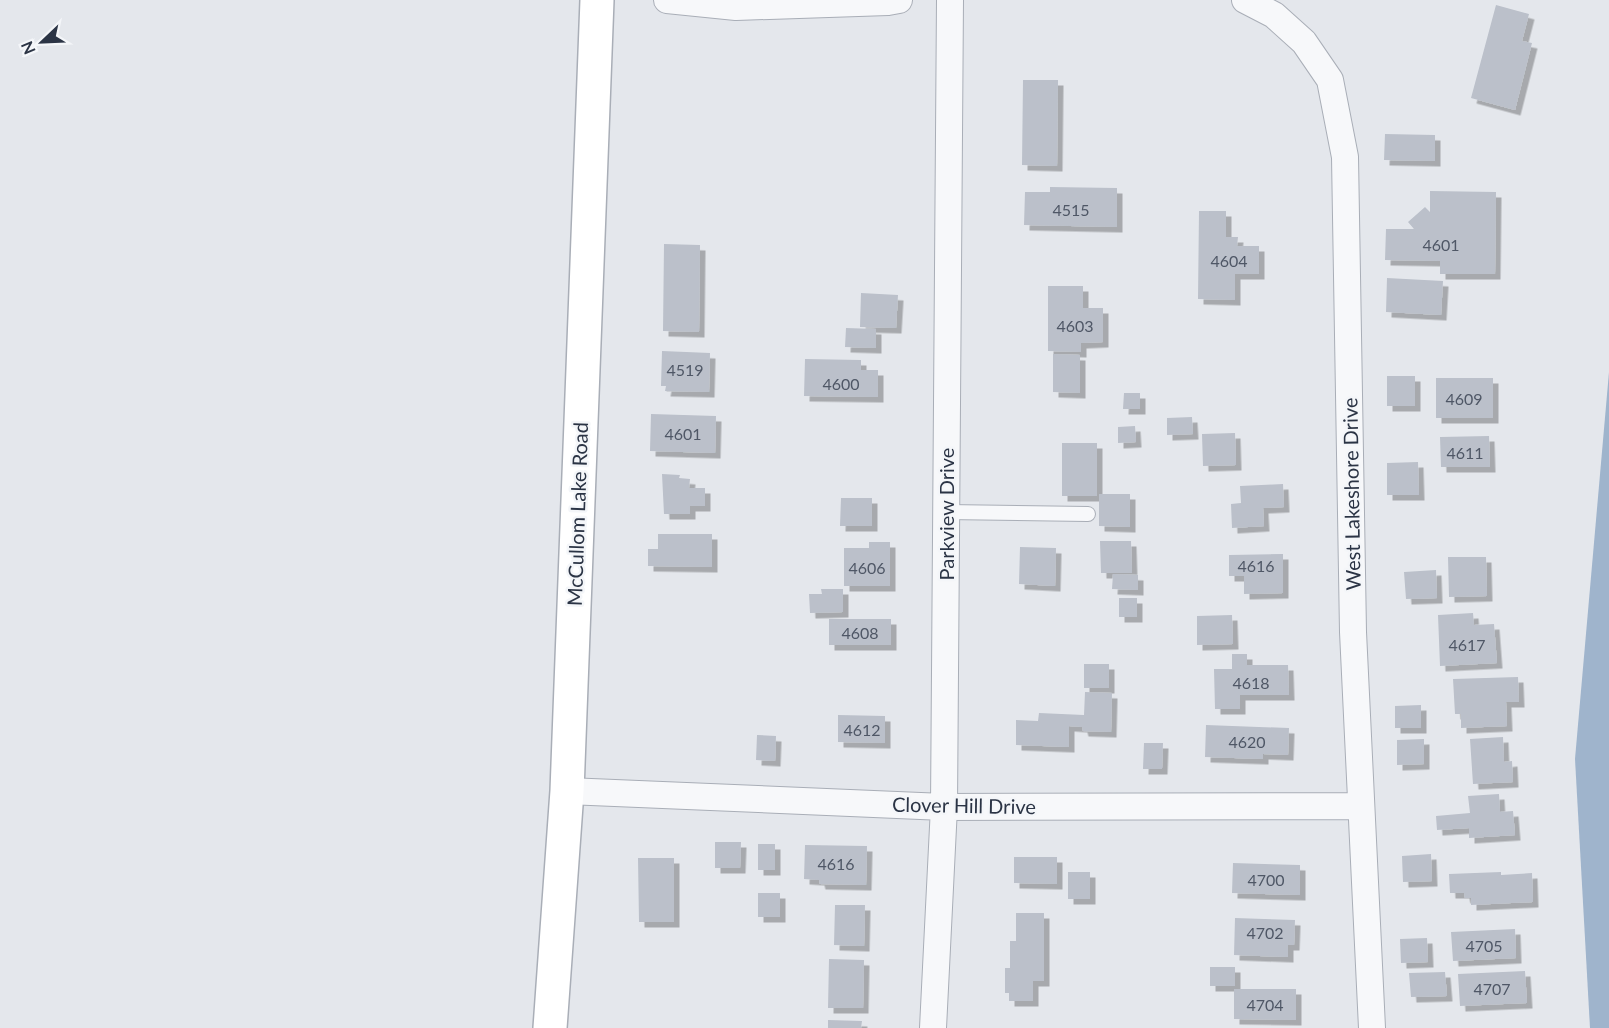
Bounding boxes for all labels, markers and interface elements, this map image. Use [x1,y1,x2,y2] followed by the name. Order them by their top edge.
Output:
[12,12,72,72] north arrow
[17,39,39,57] text: N
[1052,200,1090,219] house number: 4515
[1422,235,1460,254] house number: 4601
[1210,251,1248,270] house number: 4604
[1056,316,1094,335] house number: 4603
[666,360,704,379] house number: 4519
[822,374,860,393] house number: 4600
[1445,389,1483,408] house number: 4609
[1337,397,1365,591] street label: West Lakeshore Drive
[562,422,592,606] street label: McCullom Lake Road
[664,424,702,443] house number: 4601
[1446,443,1484,462] house number: 4611
[934,448,958,580] street label: Parkview Drive
[1237,556,1275,575] house number: 4616
[848,558,886,577] house number: 4606
[841,623,879,642] house number: 4608
[1448,635,1486,654] house number: 4617
[1232,673,1270,692] house number: 4618
[843,720,881,739] house number: 4612
[1228,732,1266,751] house number: 4620
[892,792,1036,818] street label: Clover Hill Drive
[817,854,855,873] house number: 4616
[1247,870,1285,889] house number: 4700
[1246,923,1284,942] house number: 4702
[1465,936,1503,955] house number: 4705
[1473,979,1511,998] house number: 4707
[1246,995,1284,1014] house number: 4704

